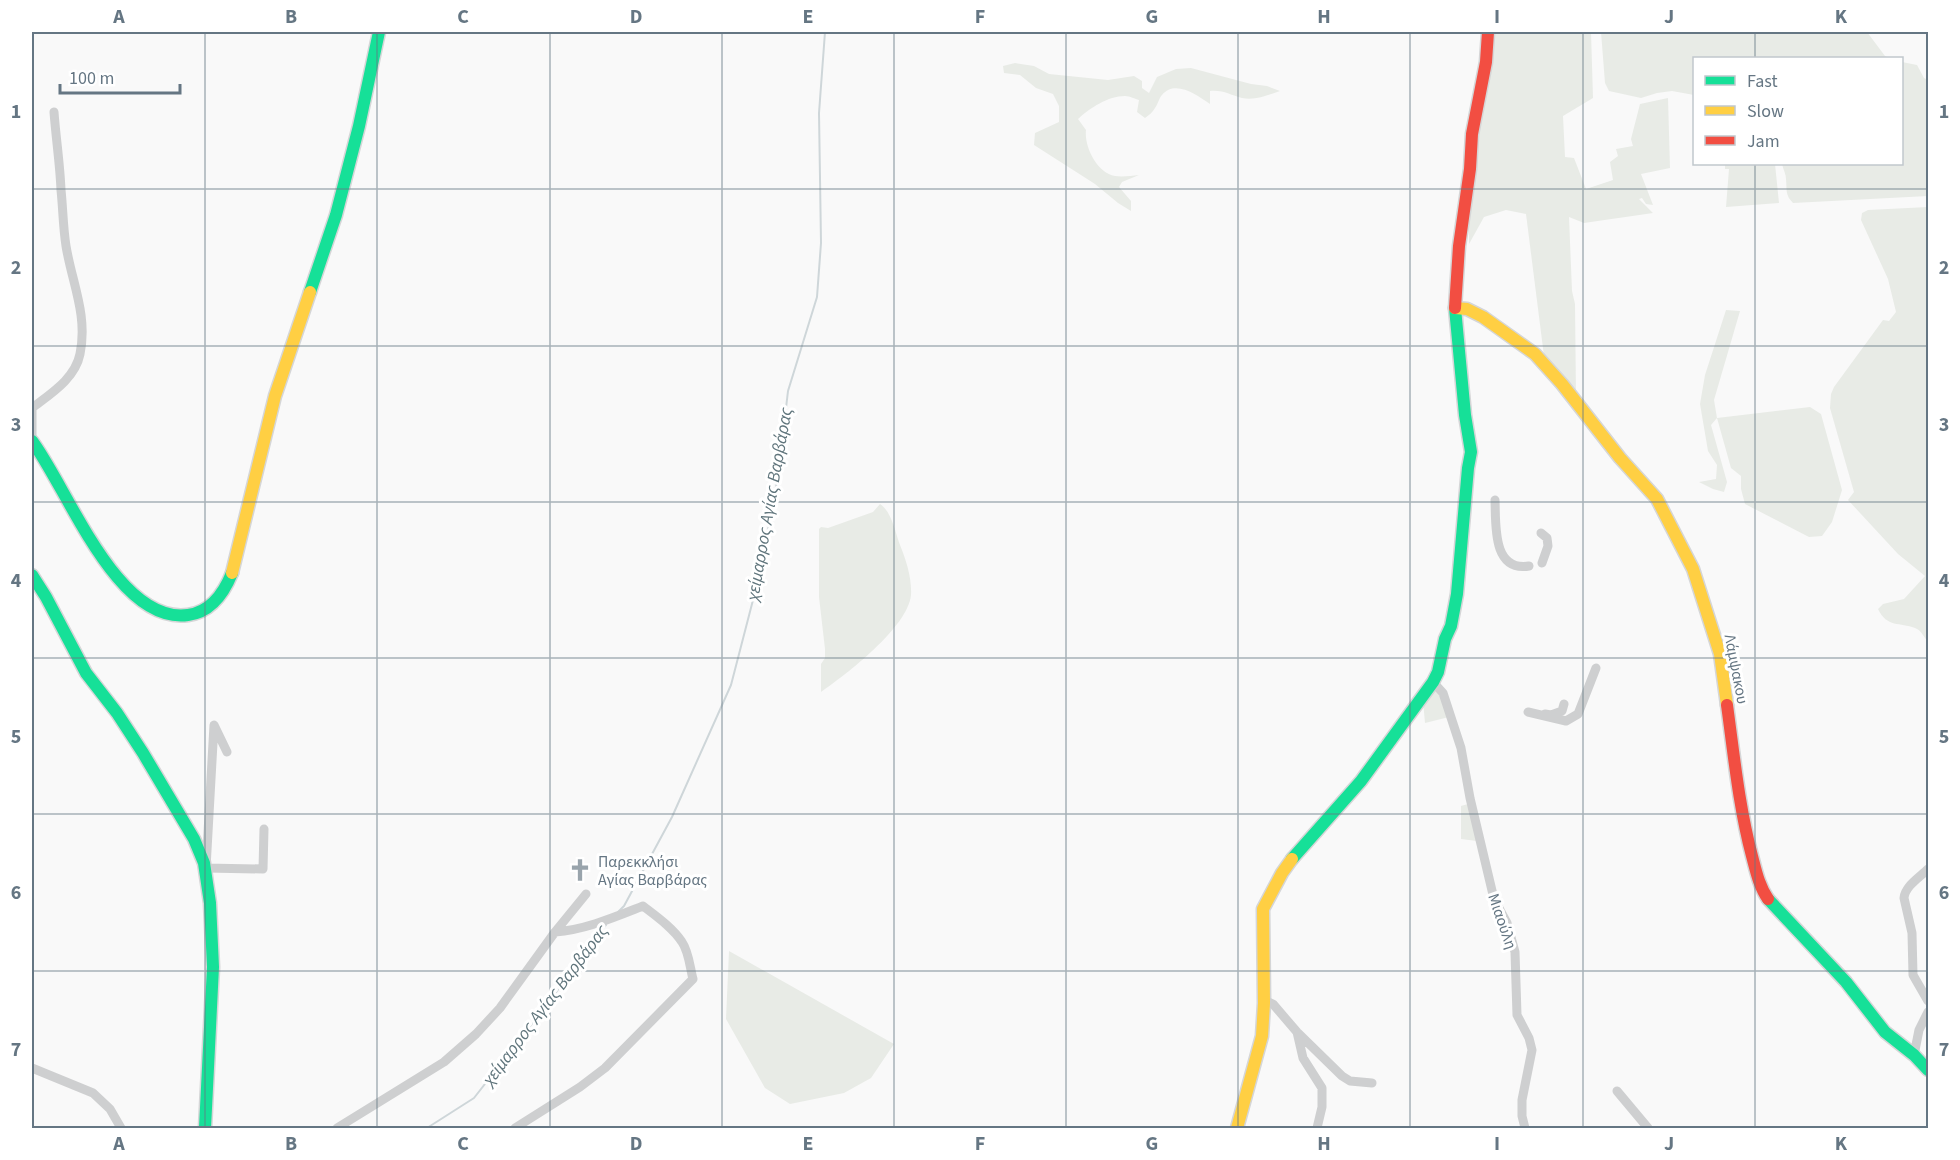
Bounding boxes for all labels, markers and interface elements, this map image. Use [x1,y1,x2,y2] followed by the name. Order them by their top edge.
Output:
[112,3,125,31] text: A
[285,3,297,31] text: B
[457,3,469,31] text: C
[630,3,642,31] text: D
[803,3,813,31] text: E
[975,3,985,31] text: F
[1146,3,1158,31] text: G
[1317,3,1331,31] text: H
[1494,3,1500,31] text: I
[1664,3,1674,31] text: J
[1835,3,1848,31] text: K
[60,57,180,95] scale bar
[1693,57,1903,165] legend
[69,66,114,91] text: 100 m
[1747,69,1778,94] text: Fast
[11,98,21,126] text: 1
[1939,98,1949,126] text: 1
[1747,99,1784,124] text: Slow
[1747,129,1780,154] text: Jam
[11,254,21,282] text: 2
[1939,254,1949,282] text: 2
[740,405,799,605] water label: χείμαρρος Αγίας Βαρβάρας
[11,411,21,439] text: 3
[1939,411,1949,439] text: 3
[11,567,22,595] text: 4
[1939,567,1950,595] text: 4
[1718,632,1754,706] street label: Λάμψακου
[11,723,21,751] text: 5
[1939,723,1949,751] text: 5
[598,851,707,891] place label: Παρεκκλήσι Αγίας Βαρβάρας
[567,857,593,883] church icon: Παρεκκλήσι Αγίας Βαρβάρας
[11,879,21,907] text: 6
[1939,879,1949,907] text: 6
[1482,890,1522,952] street label: Μιαούλη
[475,919,614,1093] water label: χείμαρρος Αγίας Βαρβάρας
[11,1036,21,1064] text: 7
[1939,1036,1949,1064] text: 7
[112,1130,125,1158] text: A
[285,1130,297,1158] text: B
[457,1130,469,1158] text: C
[630,1130,642,1158] text: D
[803,1130,813,1158] text: E
[975,1130,985,1158] text: F
[1146,1130,1158,1158] text: G
[1317,1130,1331,1158] text: H
[1494,1130,1500,1158] text: I
[1664,1130,1674,1158] text: J
[1835,1130,1848,1158] text: K

